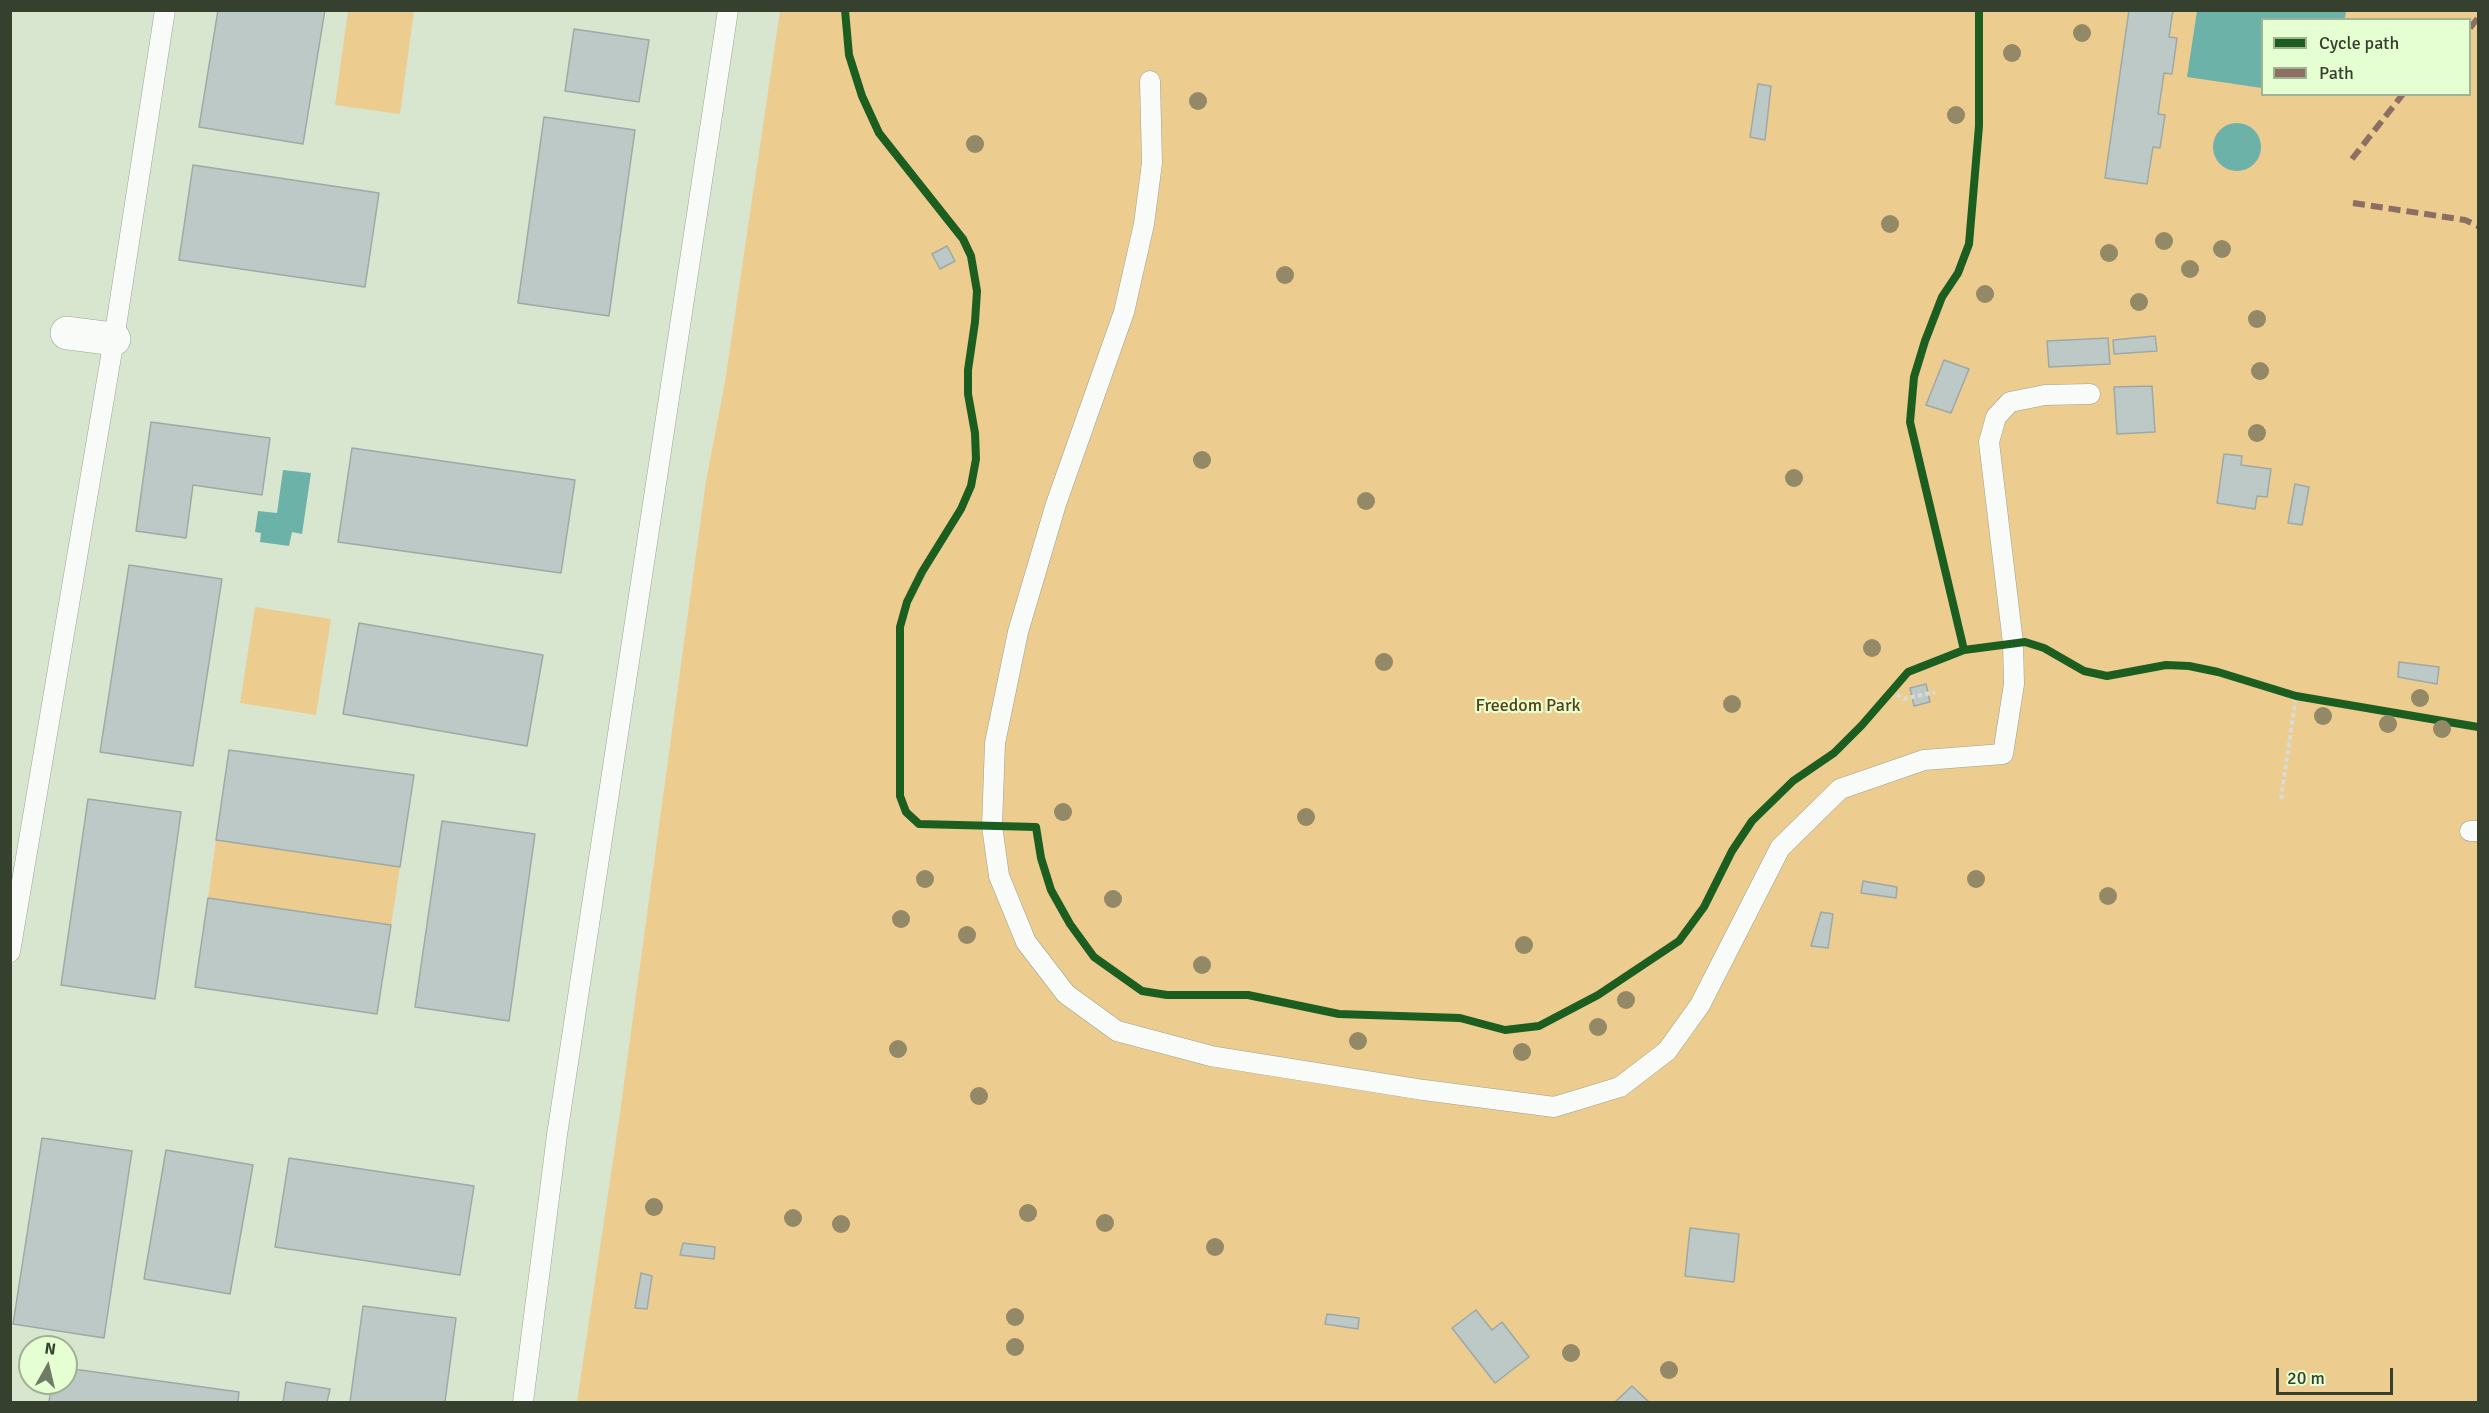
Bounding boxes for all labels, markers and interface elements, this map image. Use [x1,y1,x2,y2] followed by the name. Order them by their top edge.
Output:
[2261,18,2471,96] legend
[2319,32,2399,54] text: Cycle path
[2319,62,2354,84] text: Path
[1475,695,1581,717] park label: Freedom Park
[18,1335,78,1395] north arrow
[43,1338,57,1360] text: N
[2279,1356,2396,1394] scale bar
[2287,1367,2325,1389] text: 20 m

